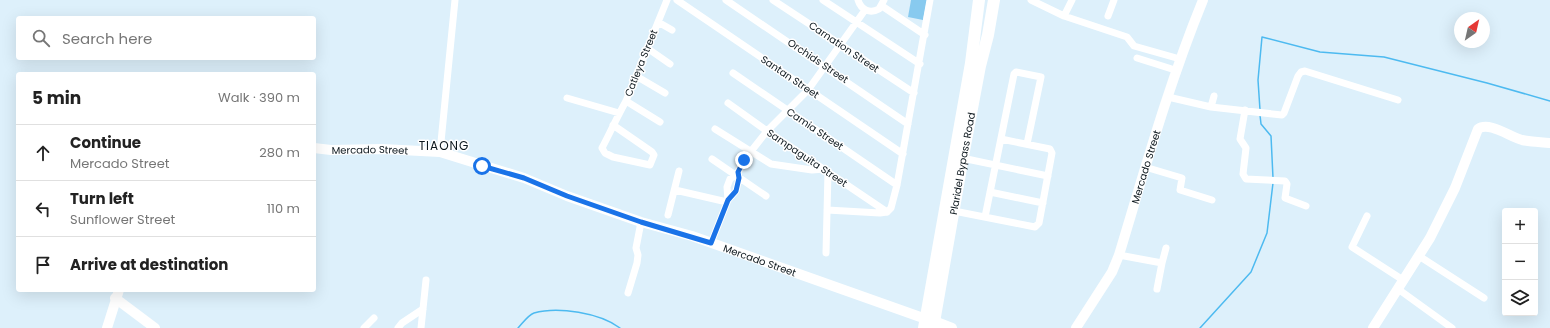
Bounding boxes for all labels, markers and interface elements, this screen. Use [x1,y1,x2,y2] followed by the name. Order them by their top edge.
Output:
[1454,12,1490,48] north arrow
[16,16,316,60] search box
[806,18,883,76] street label: Carnation Street
[30,27,52,49] icon: search
[621,27,661,99] street label: Catleya Street
[62,28,152,49] text: Search here
[785,35,852,87] street label: Orchids Street
[758,52,823,102] street label: Santan Street
[32,86,81,110] text: 5 min
[218,88,300,107] text: Walk · 390 m
[783,104,847,154] street label: Camia Street
[945,111,979,216] street label: Plaridel Bypass Road
[764,125,851,191] street label: Sampaguita Street
[1127,128,1164,206] street label: Mercado Street
[70,132,141,153] text: Continue
[419,137,469,154] district label: TIAONG
[331,141,409,158] street label: Mercado Street
[32,142,54,164] icon: ahead
[259,143,300,162] text: 280 m
[735,151,753,169] route end
[70,154,169,173] text: Mercado Street
[473,157,491,175] route start
[70,188,134,209] text: Turn left
[32,198,54,220] icon: left
[267,199,300,218] text: 110 m
[1502,208,1538,316] map controls
[1502,208,1538,244] button: +
[70,210,175,229] text: Sunflower Street
[721,240,799,280] street label: Mercado Street
[1502,244,1538,280] button: −
[32,254,54,276] icon: arrive
[70,254,228,275] text: Arrive at destination
[1502,280,1538,316] button: layers

